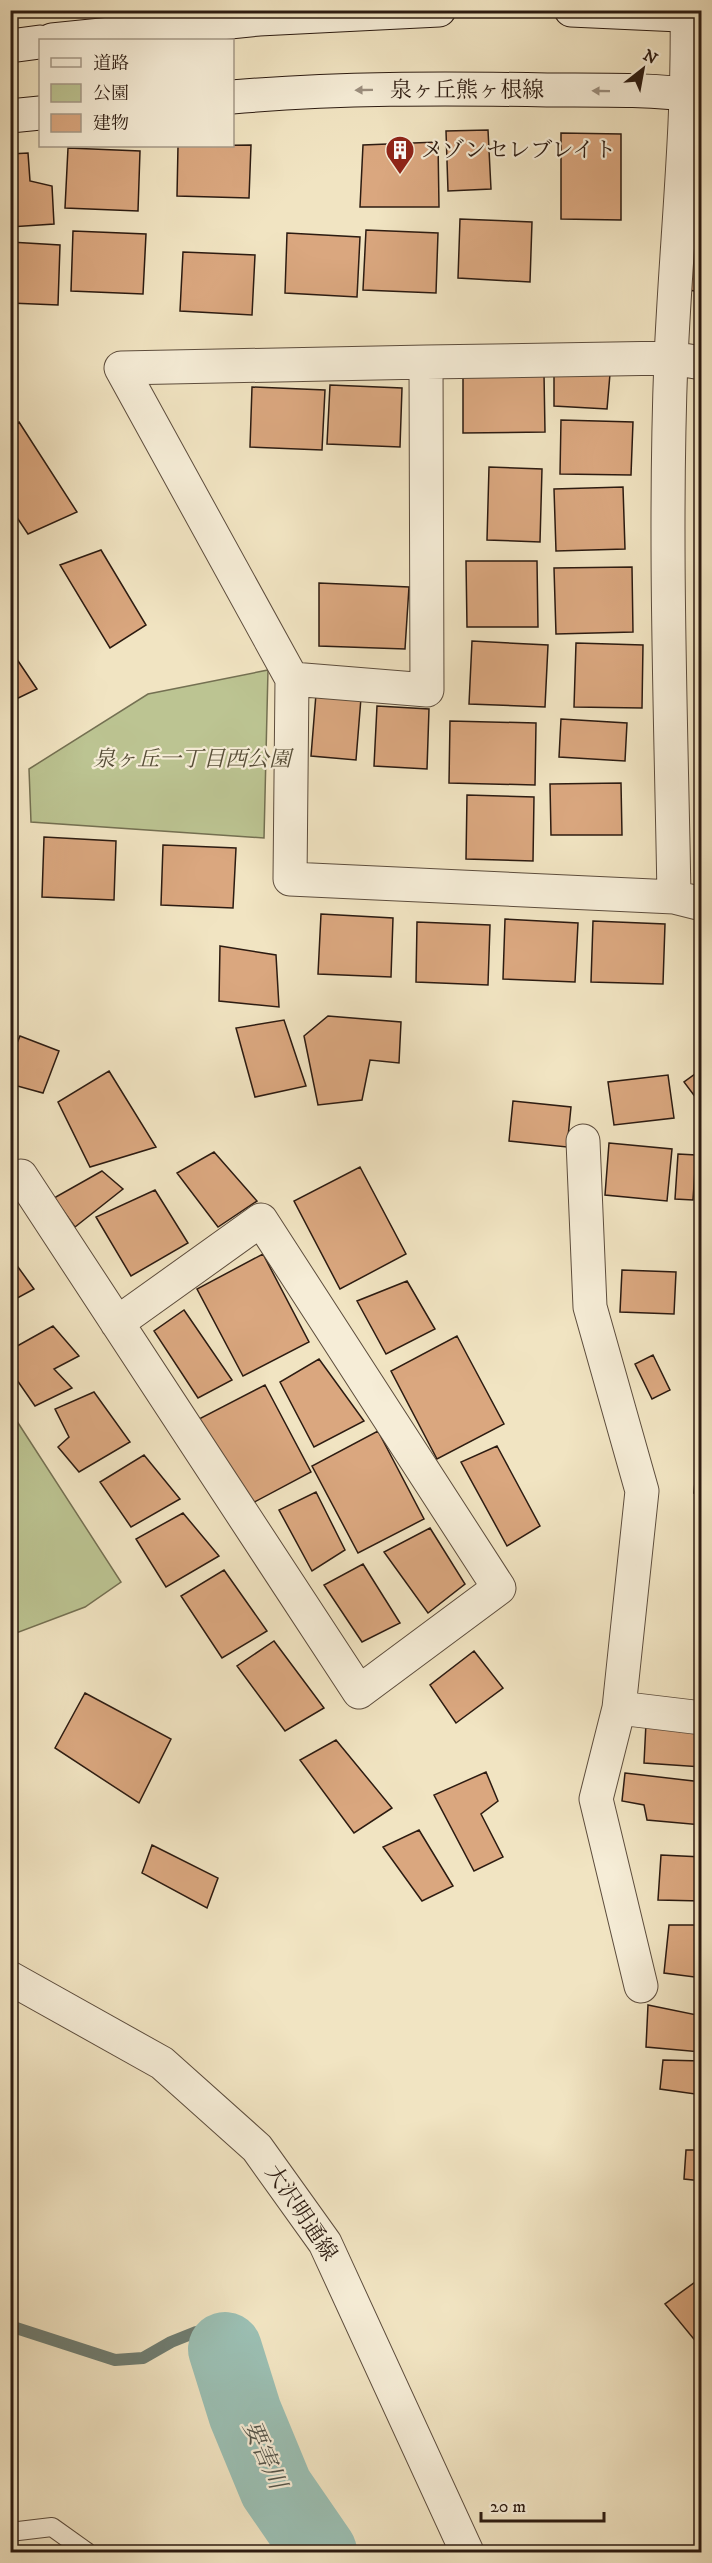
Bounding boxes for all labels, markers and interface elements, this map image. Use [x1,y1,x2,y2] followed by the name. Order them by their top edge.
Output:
[39,39,234,147] legend
[613,39,673,99] north arrow
[639,45,661,69] text: N
[93,53,129,75] text: 道路
[390,77,544,104] street label: 泉ヶ丘熊ヶ根線
[93,83,129,105] text: 公園
[355,85,374,95] one-way arrow
[592,86,611,95] one-way arrow
[93,113,129,135] text: 建物
[384,134,416,176] building icon: メゾンセレブレイト
[421,137,616,164] place label: メゾンセレブレイト
[93,746,294,773] park label: 泉ヶ丘一丁目西公園
[259,2160,343,2266] street label: 大沢明通線
[236,2416,294,2497] water label: 要害川
[481,2485,604,2523] scale bar
[490,2496,526,2518] text: 20 m

